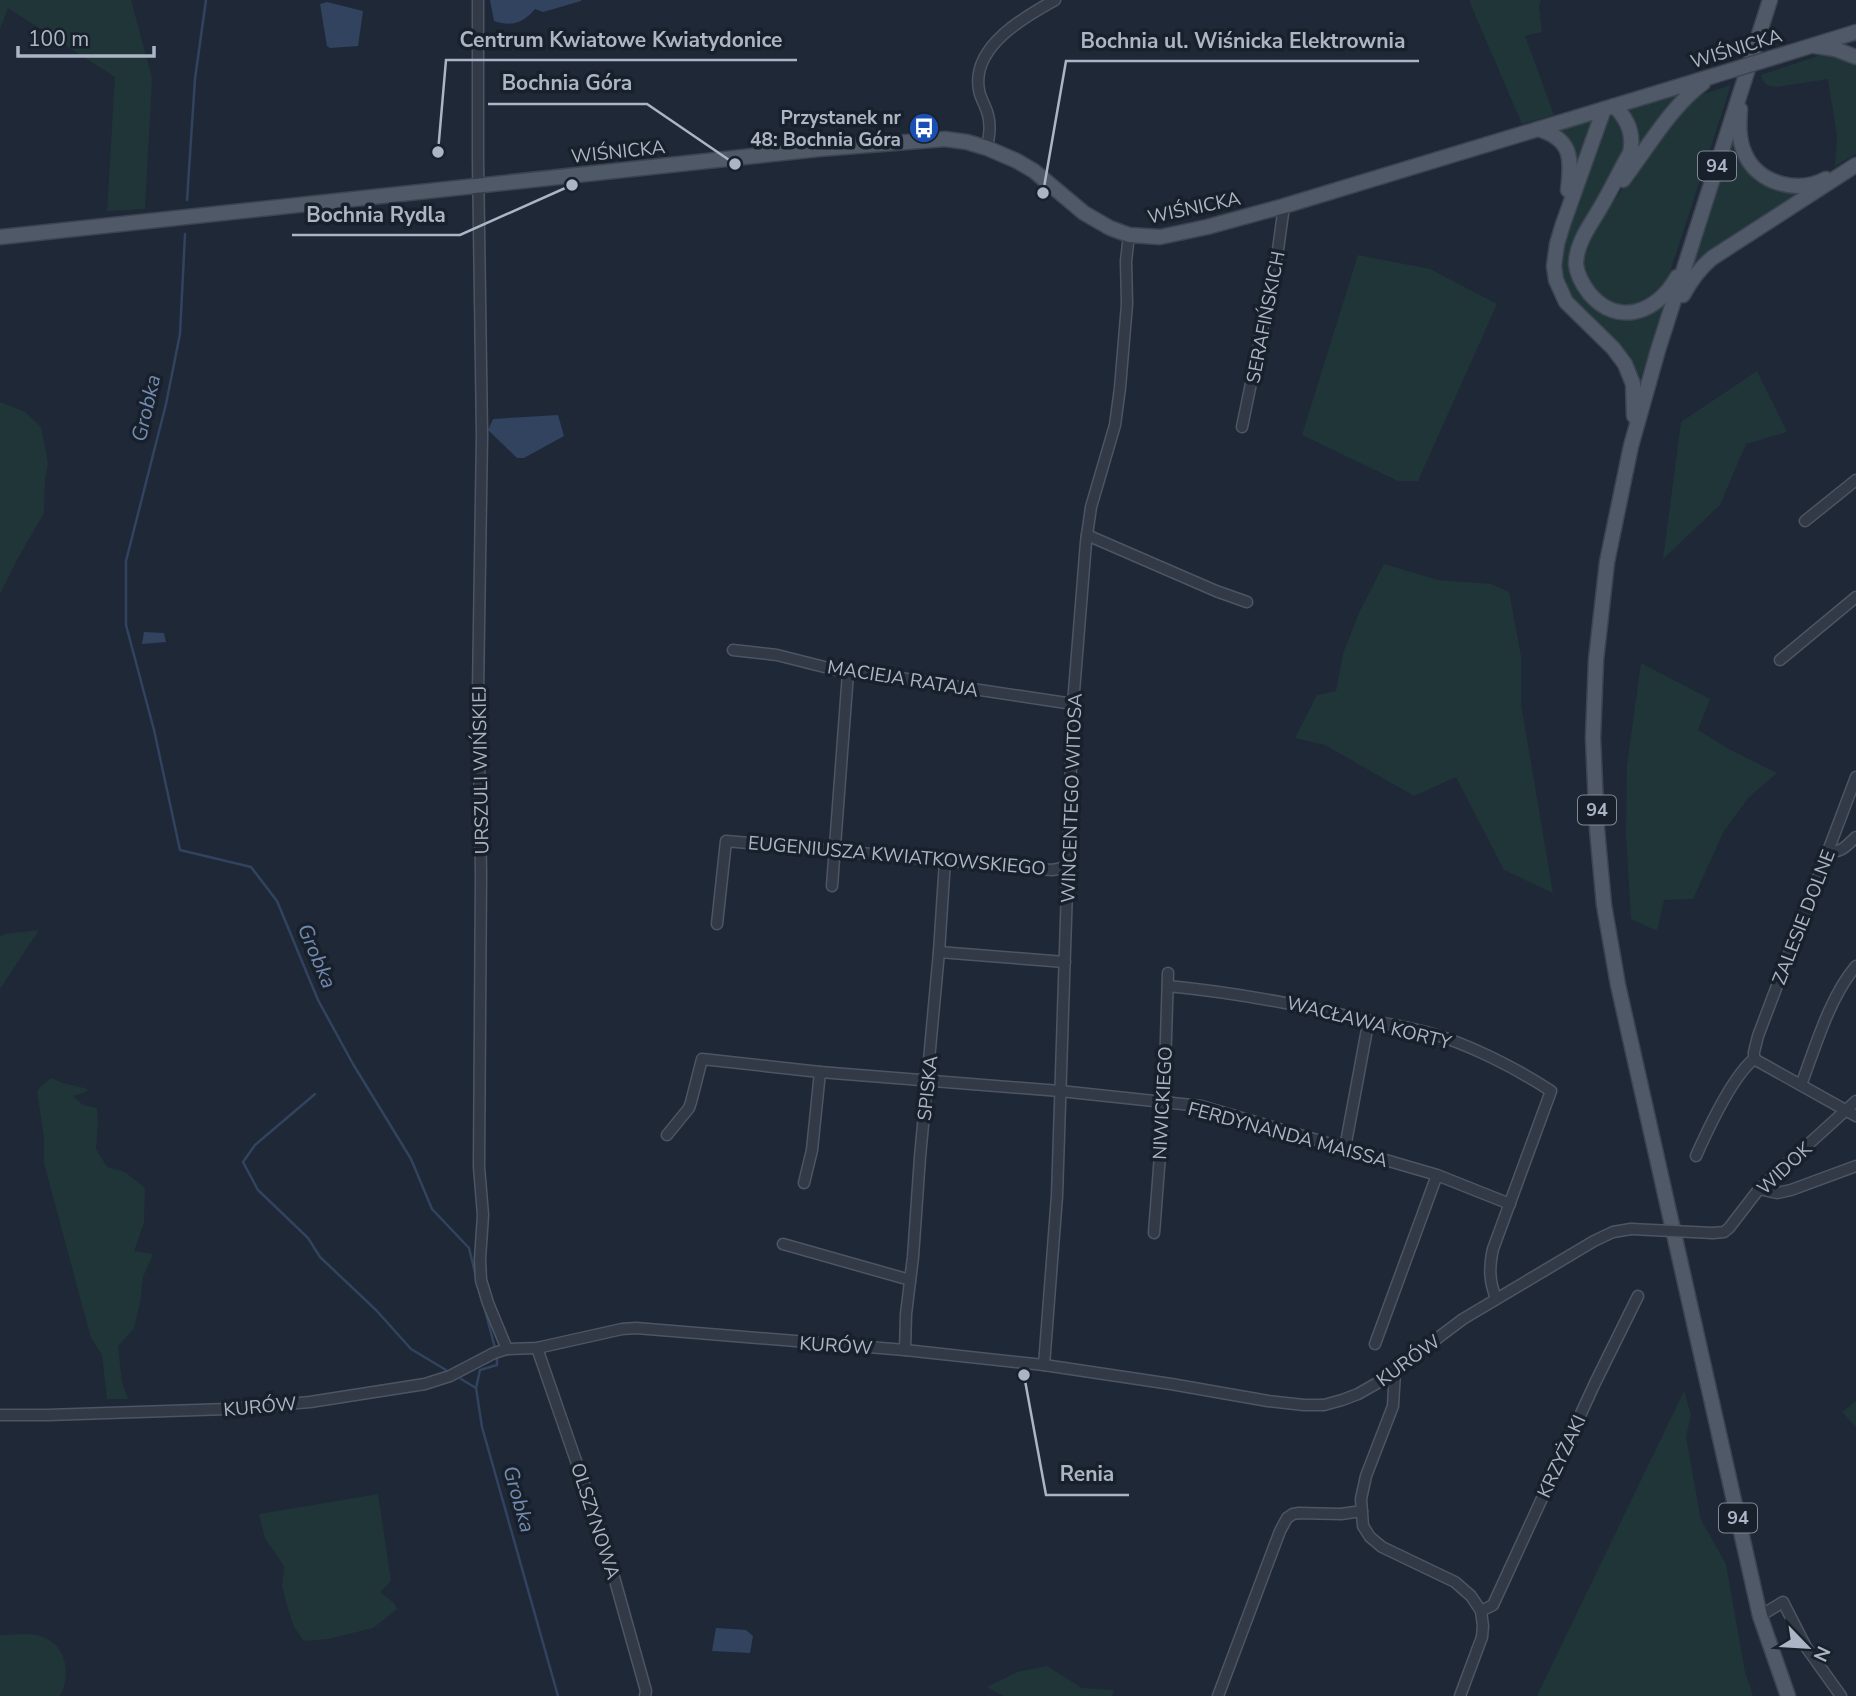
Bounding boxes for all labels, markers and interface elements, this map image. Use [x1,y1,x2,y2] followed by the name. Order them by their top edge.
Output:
[18,14,154,58] scale bar
[446,18,797,60] callout: Centrum Kwiatowe Kwiatydonice
[1066,19,1419,61] callout: Bochnia ul. Wiśnicka Elektrownia
[1687,23,1785,75] street label: WIŚNICKA
[28,25,89,53] text: 100 m
[460,26,782,54] text: Centrum Kwiatowe Kwiatydonice
[1081,27,1405,55] text: Bochnia ul. Wiśnicka Elektrownia
[488,62,647,104] callout: Bochnia Góra
[502,69,632,97] text: Bochnia Góra
[750,105,902,153] place label: Przystanek nr 48: Bochnia Góra
[907,111,941,145] bus stop icon: Przystanek nr 48: Bochnia Góra
[570,134,667,170] street label: WIŚNICKA
[1698,152,1736,181] road number: 94
[1145,185,1243,231] street label: WIŚNICKA
[292,193,460,235] callout: Bochnia Rydla
[306,201,446,229] text: Bochnia Rydla
[1240,249,1292,386] street label: SERAFIŃSKICH
[125,372,167,444] water label: Grobka
[825,654,980,704] street label: MACIEJA RATAJA
[467,685,495,855] street label: URSZULI WIŃSKIEJ
[1055,693,1089,903] street label: WINCENTEGO WITOSA
[1578,796,1616,824] road number: 94
[747,830,1047,882] street label: EUGENIUSZA KWIATKOWSKIEGO
[1766,846,1842,989] street label: ZALESIE DOLNE
[291,919,343,993] water label: Grobka
[1284,990,1454,1056] street label: WACŁAWA KORTY
[1147,1046,1179,1160] street label: NIWICKIEGO
[912,1054,944,1122] street label: SPISKA
[1185,1096,1391,1174] street label: FERDYNANDA MAISSA
[1752,1136,1819,1201] street label: WIDOK
[1371,1329,1446,1393] street label: KURÓW
[798,1330,873,1362] street label: KURÓW
[222,1391,298,1423] street label: KURÓW
[1531,1411,1592,1502] street label: KRZYŻAKI
[1046,1453,1129,1495] callout: Renia
[564,1460,626,1583] street label: OLSZYNOWA
[1060,1460,1114,1488] text: Renia
[496,1462,542,1536] water label: Grobka
[1719,1504,1757,1532] road number: 94
[1772,1612,1842,1682] north arrow
[1807,1642,1836,1666] text: N

